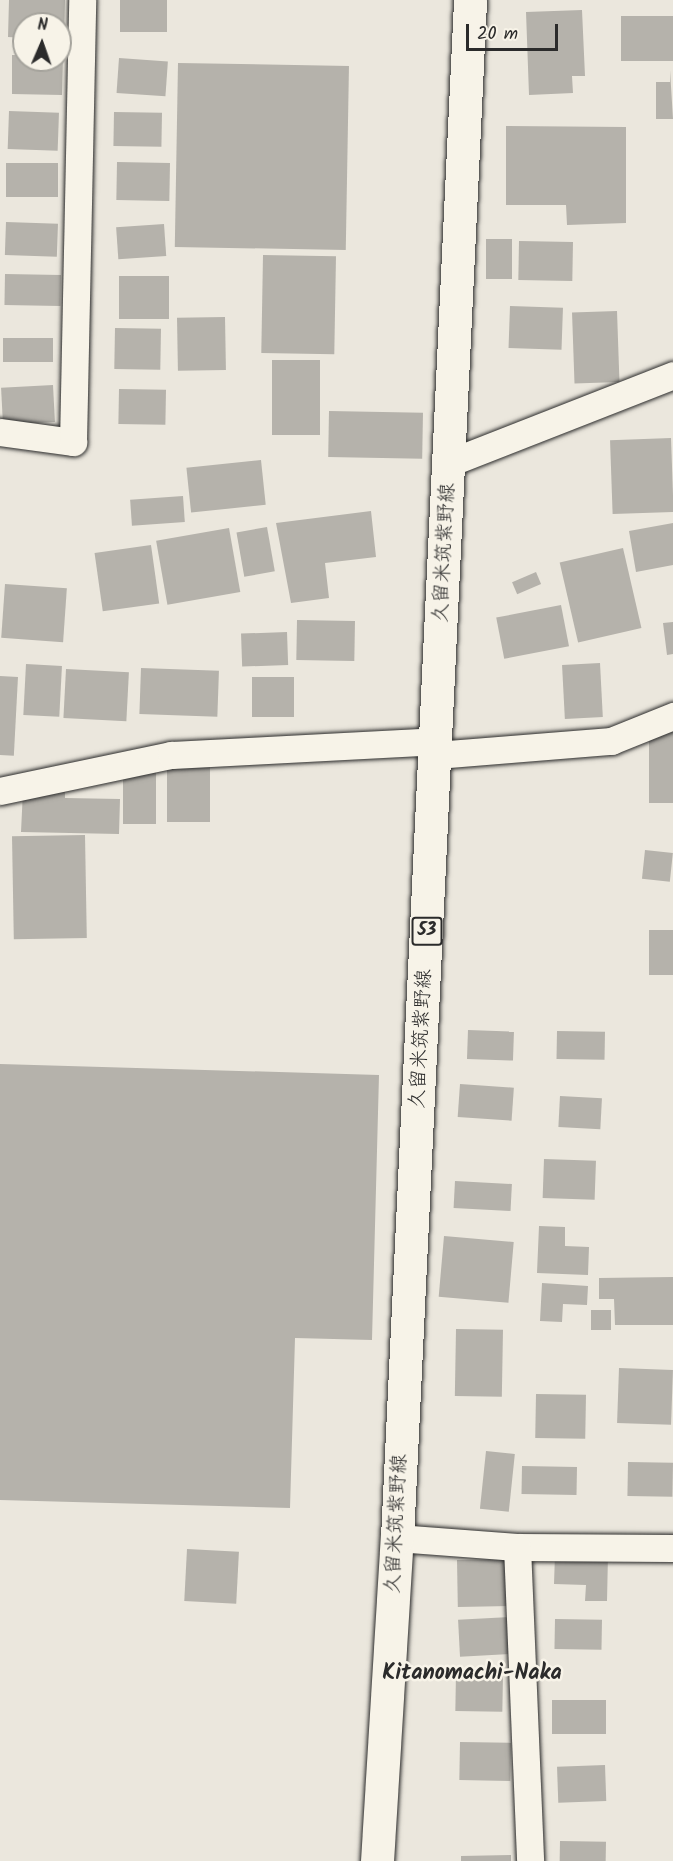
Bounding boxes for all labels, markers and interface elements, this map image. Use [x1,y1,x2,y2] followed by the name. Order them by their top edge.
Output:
[12,12,72,72] north arrow
[469,12,560,50] scale bar
[37,13,48,38] text: N
[477,20,518,49] text: 20 m
[429,482,461,624] street label: 久留米筑紫野線
[410,916,444,946] road number: 53
[406,968,438,1110] street label: 久留米筑紫野線
[381,1453,413,1595] street label: 久留米筑紫野線
[382,1661,562,1687] district label: Kitanomachi-Naka

